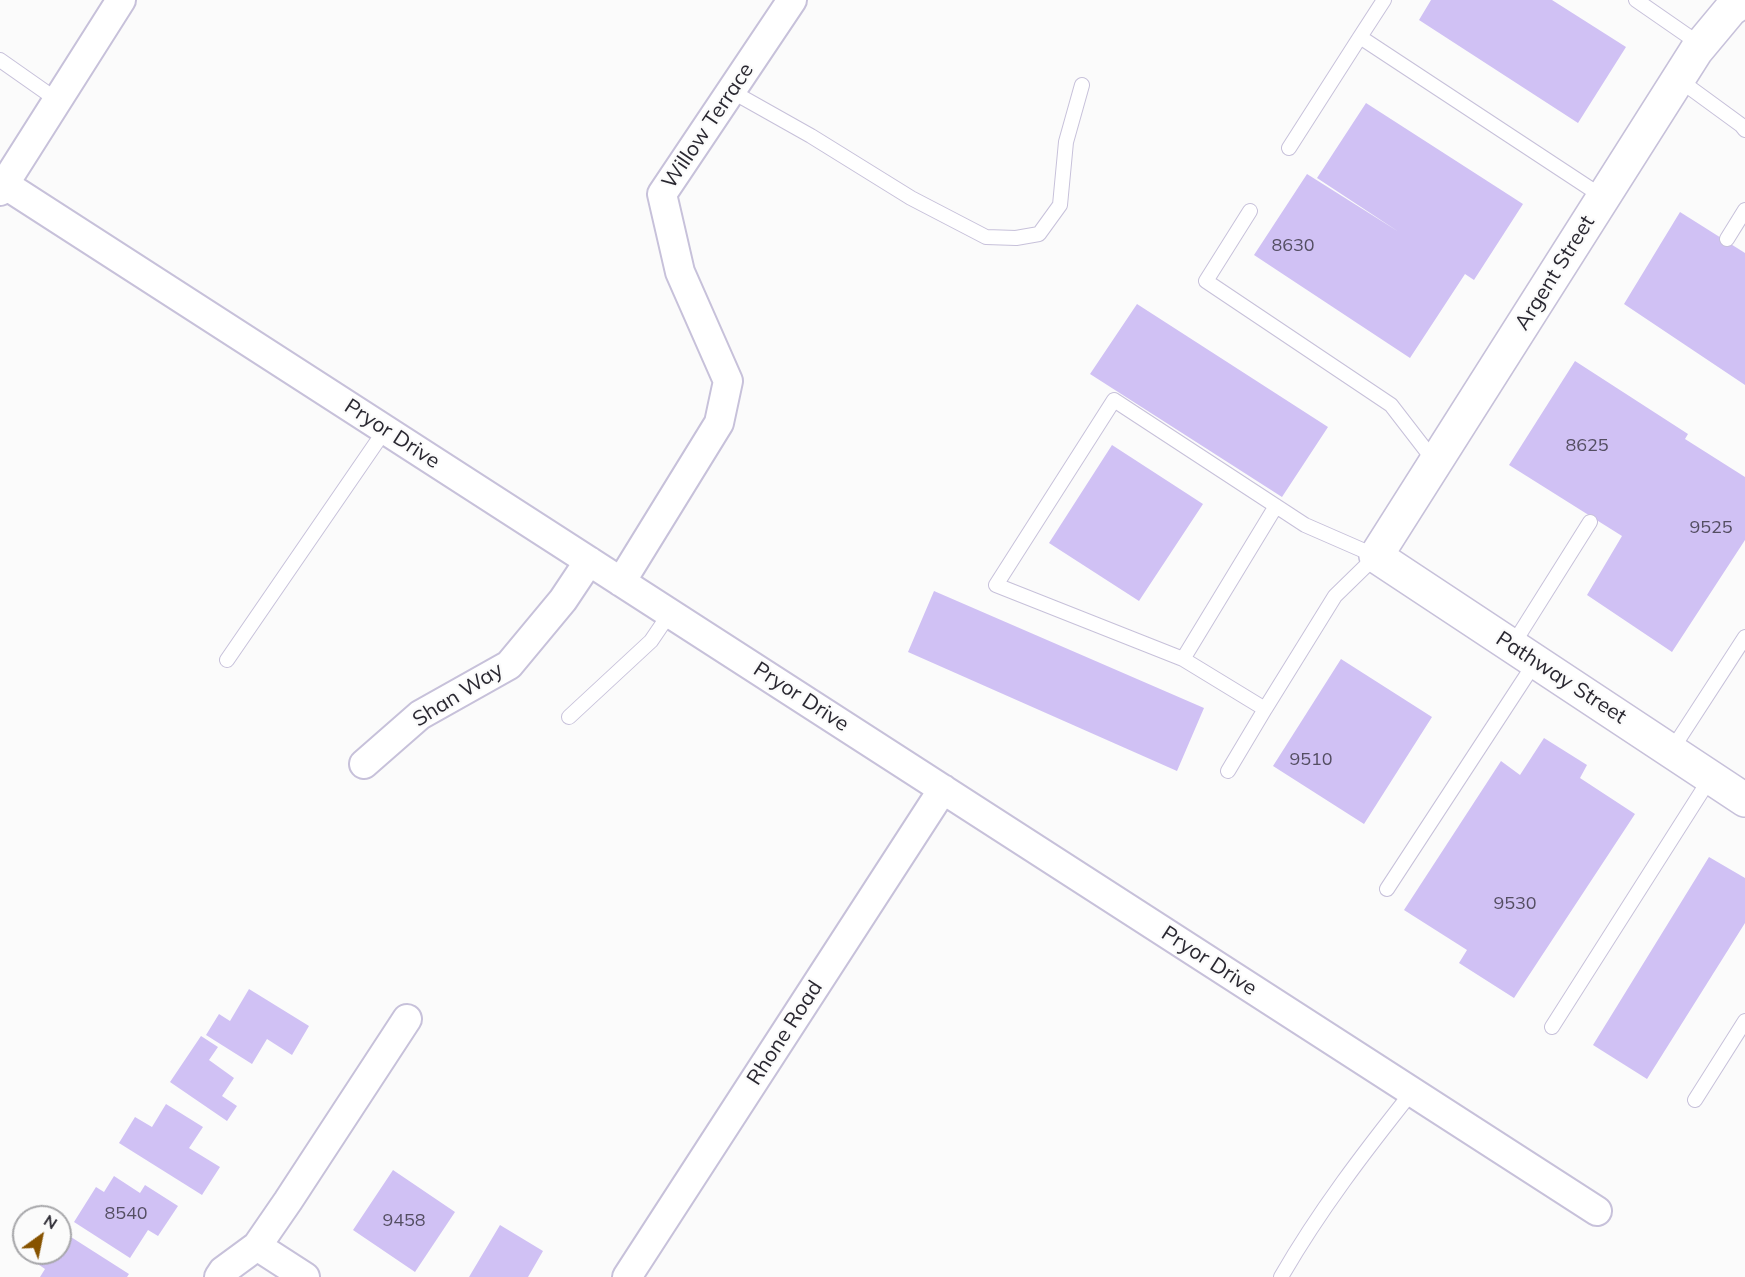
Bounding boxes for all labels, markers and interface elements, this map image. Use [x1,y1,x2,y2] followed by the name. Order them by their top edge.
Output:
[657,59,759,193] street label: Willow Terrace
[1510,211,1600,335] street label: Argent Street
[1271,235,1315,257] house number: 8630
[340,394,444,474] street label: Pryor Drive
[1565,435,1609,457] house number: 8625
[1689,517,1733,539] house number: 9525
[1491,626,1631,730] street label: Pathway Street
[408,657,508,733] street label: Shan Way
[749,657,853,737] street label: Pryor Drive
[1289,749,1333,771] house number: 9510
[1493,893,1537,915] house number: 9530
[1157,921,1261,1001] street label: Pryor Drive
[742,976,828,1090] street label: Rhone Road
[104,1203,148,1225] house number: 8540
[12,1205,72,1265] north arrow
[40,1210,61,1233] text: N
[382,1210,426,1232] house number: 9458

